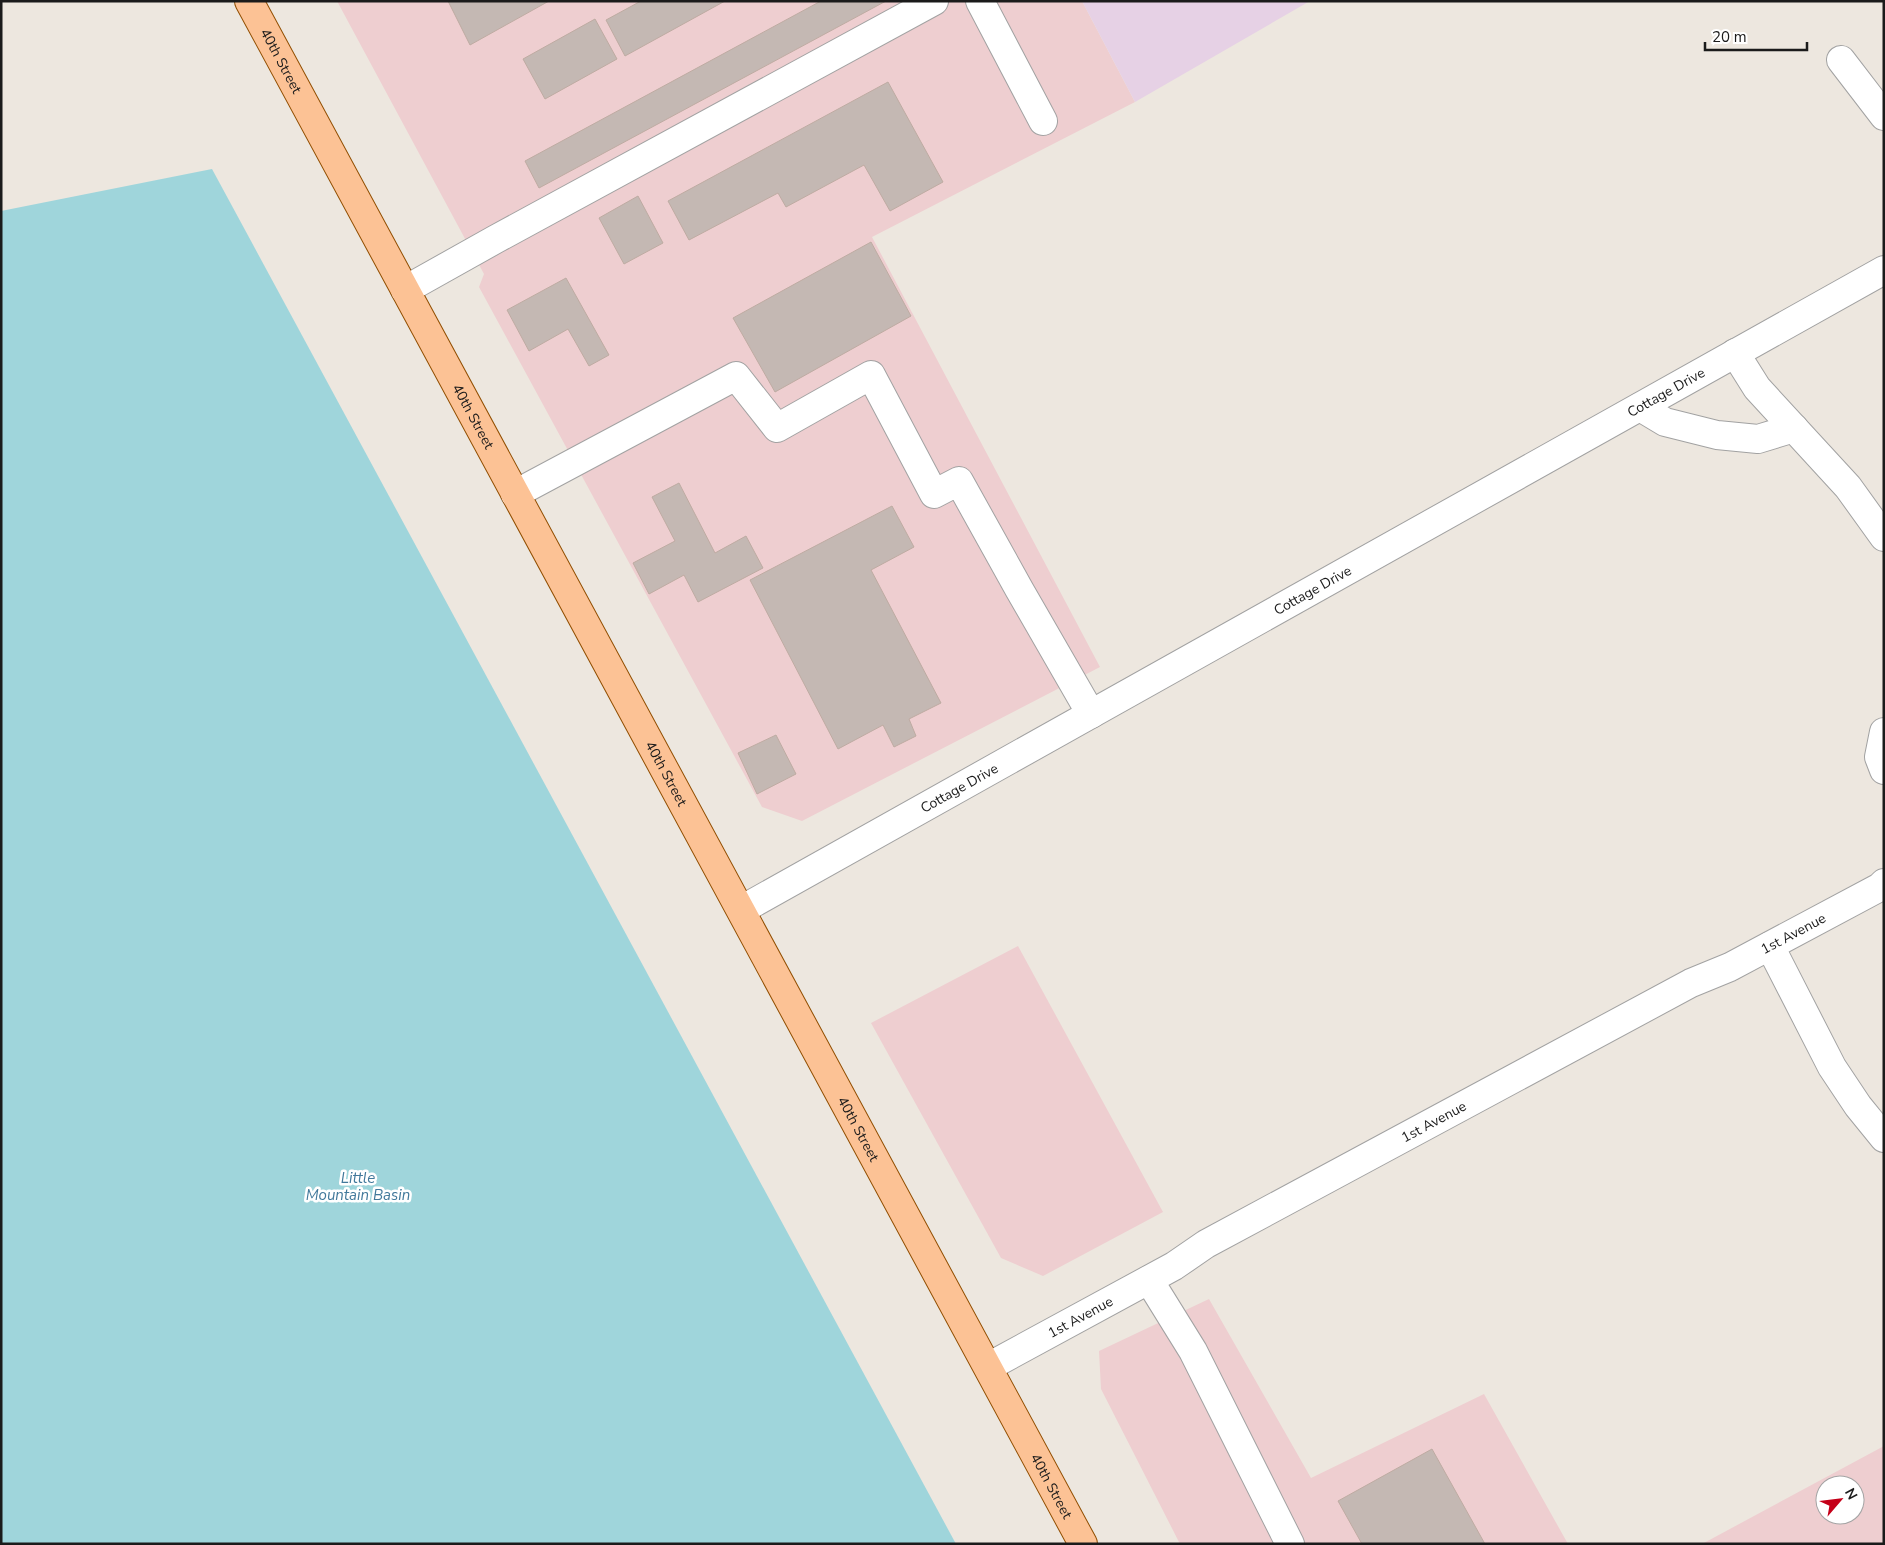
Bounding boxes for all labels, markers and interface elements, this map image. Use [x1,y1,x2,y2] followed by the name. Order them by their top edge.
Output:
[1705,20,1808,52] scale bar
[256,25,307,97] street label: 40th Street
[1712,27,1747,47] text: 20 m
[1624,363,1708,421] street label: Cottage Drive
[448,380,499,452] street label: 40th Street
[1270,561,1355,619] street label: Cottage Drive
[641,737,692,809] street label: 40th Street
[917,759,1001,817] street label: Cottage Drive
[1757,908,1829,958] street label: 1st Avenue
[833,1093,884,1165] street label: 40th Street
[1398,1096,1470,1147] street label: 1st Avenue
[306,1168,410,1205] water label: Little Mountain Basin
[1044,1292,1116,1342] street label: 1st Avenue
[1026,1450,1077,1522] street label: 40th Street
[1815,1475,1865,1525] north arrow
[1840,1485,1862,1503] text: N

